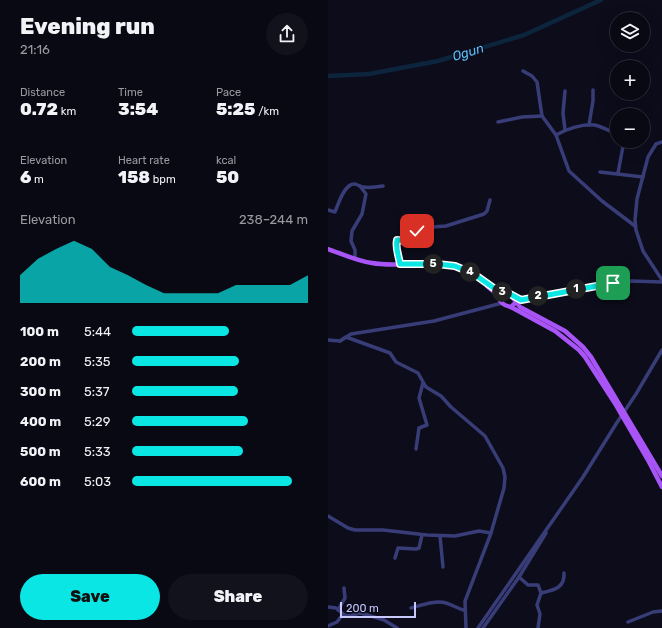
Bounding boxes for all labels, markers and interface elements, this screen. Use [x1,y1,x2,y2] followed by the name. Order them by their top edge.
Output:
[610,12,650,148] map controls
[610,12,650,52] button: layers
[20,13,155,40] text: Evening run
[266,13,308,55] button: share
[450,40,486,65] water label: Ogun
[20,42,50,57] text: 21:16
[610,60,650,100] button: +
[20,86,65,99] text: Distance
[118,86,143,99] text: Time
[216,86,241,99] text: Pace
[20,99,58,119] text: 0.72
[118,99,158,119] text: 3:54
[216,99,255,119] text: 5:25
[58,105,76,118] text: km
[255,105,279,118] text: /km
[610,108,650,148] button: −
[20,154,67,167] text: Elevation
[118,154,170,167] text: Heart rate
[216,154,236,167] text: kcal
[20,167,31,187] text: 6
[118,167,150,187] text: 158
[216,167,239,187] text: 50
[31,173,44,186] text: m
[150,173,176,186] text: bpm
[20,212,76,227] text: Elevation
[239,212,308,227] text: 238–244 m
[400,214,434,248] pin
[406,220,428,242] icon: check
[423,254,443,274] pin: 5
[429,257,437,270] text: 5
[460,262,480,282] pin: 4
[466,265,474,278] text: 4
[596,266,630,300] pin
[602,272,624,294] icon: arrive
[566,279,586,299] pin: 1
[492,282,512,302] pin: 3
[573,282,579,295] text: 1
[498,285,506,298] text: 3
[528,286,548,306] pin: 2
[534,289,542,302] text: 2
[20,324,59,339] text: 100 m
[84,324,111,339] text: 5:44
[20,354,61,369] text: 200 m
[84,354,111,369] text: 5:35
[20,384,61,399] text: 300 m
[84,384,110,399] text: 5:37
[20,414,61,429] text: 400 m
[84,414,110,429] text: 5:29
[20,444,61,459] text: 500 m
[84,444,111,459] text: 5:33
[20,474,61,489] text: 600 m
[84,474,111,489] text: 5:03
[20,574,160,620] button: Save
[168,574,308,620] button: Share
[340,600,416,619] scale bar
[346,602,379,615] text: 200 m

